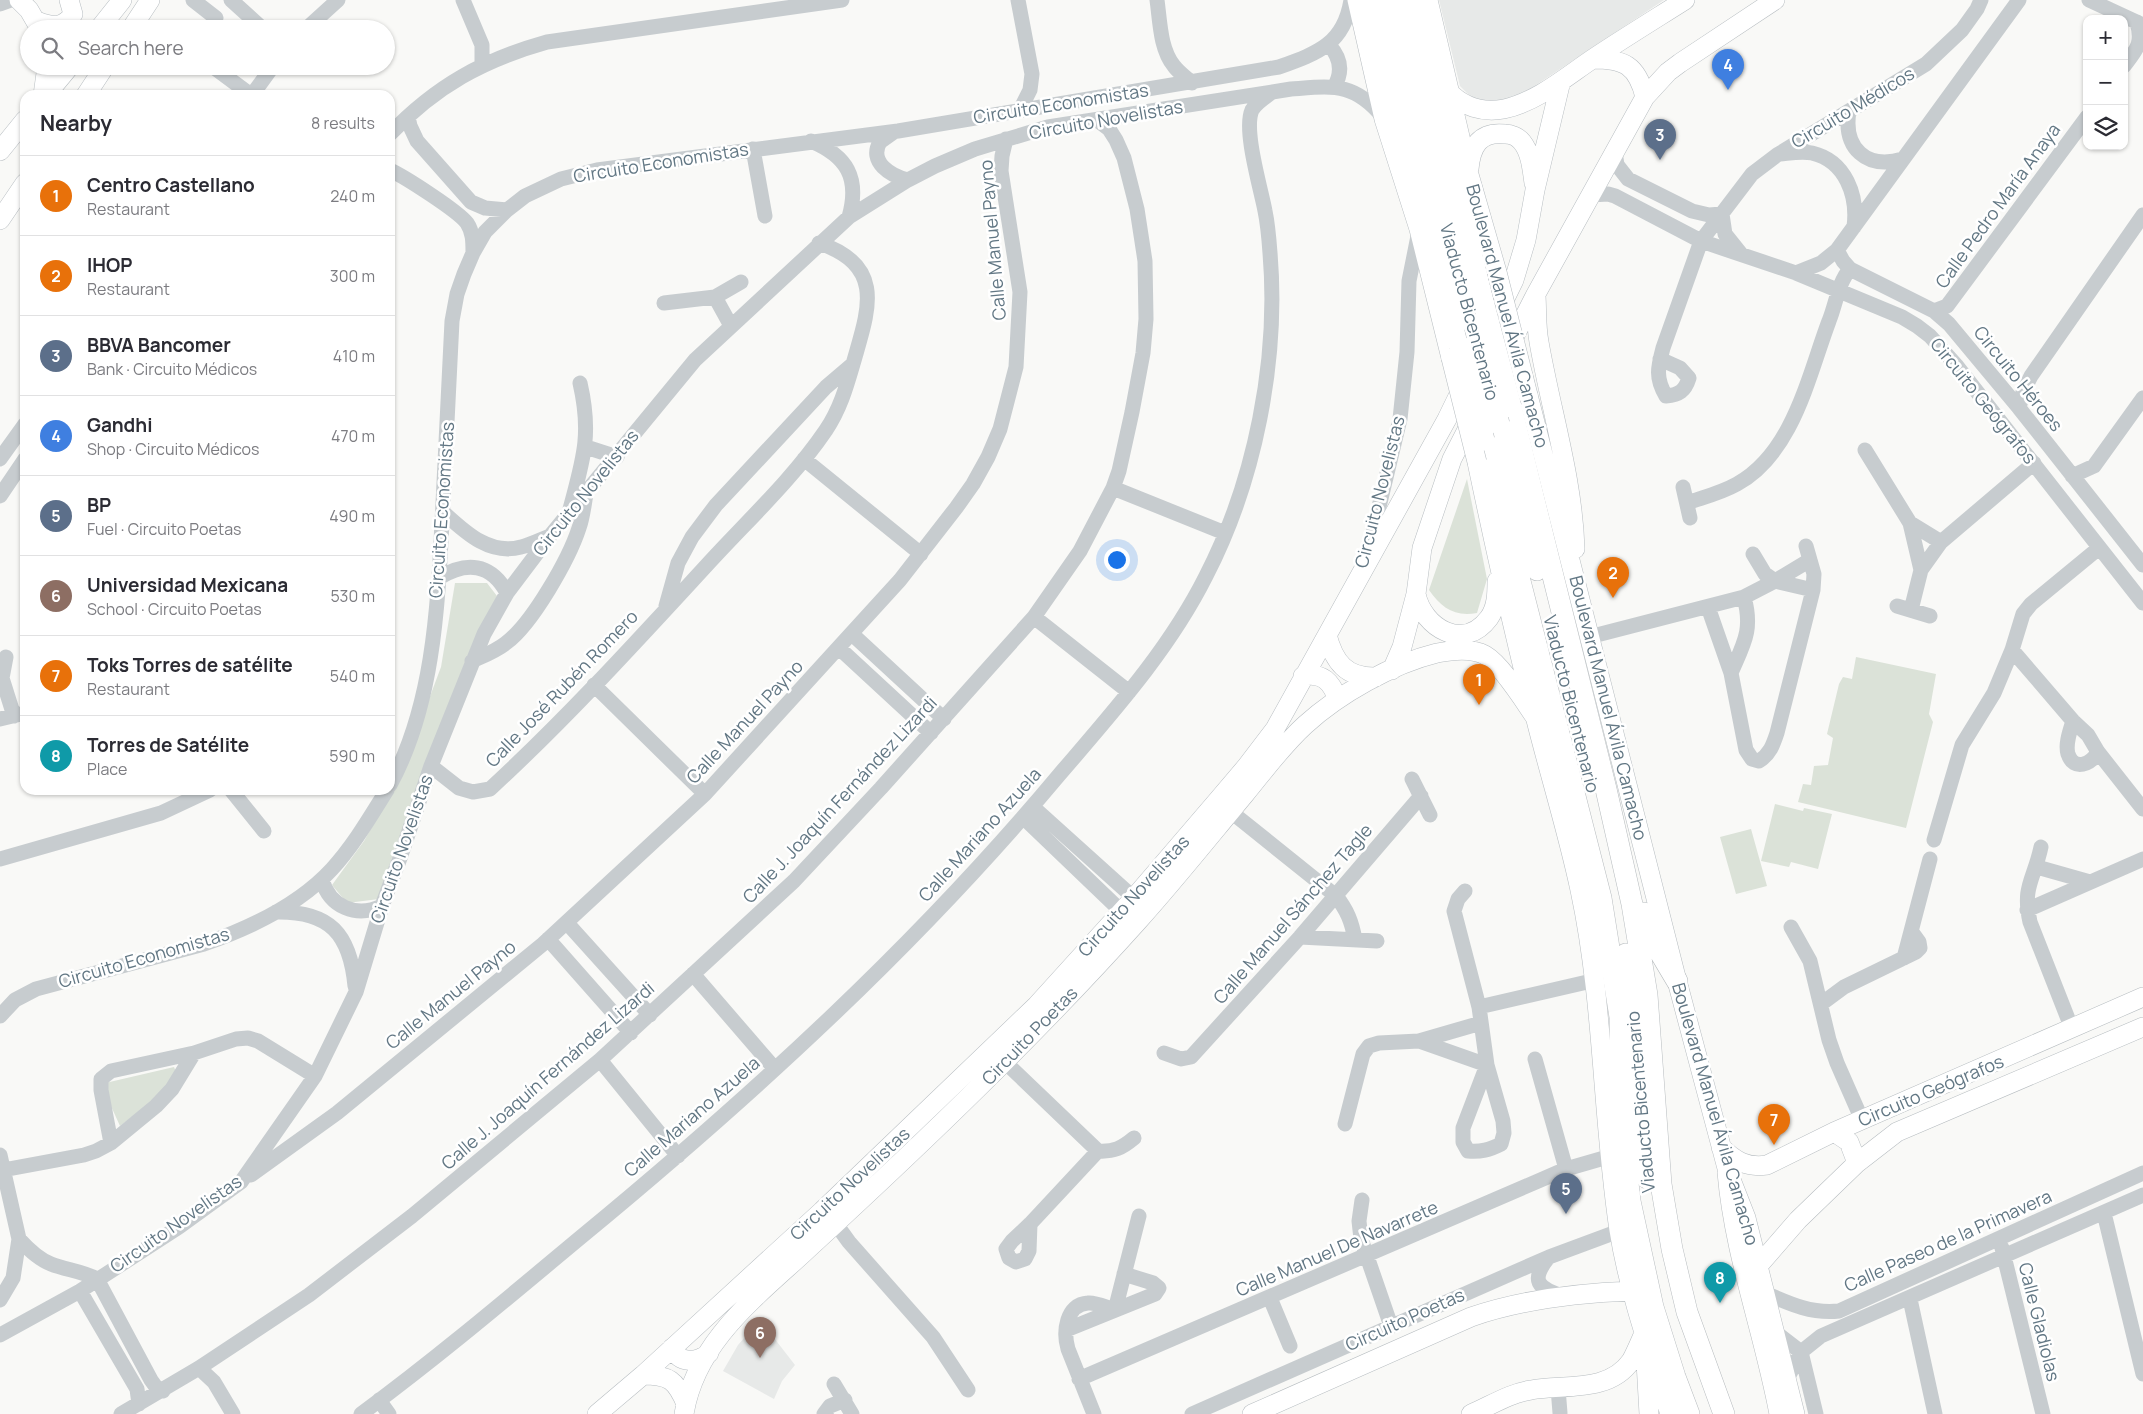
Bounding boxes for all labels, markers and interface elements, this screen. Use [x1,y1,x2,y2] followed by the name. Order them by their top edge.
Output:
[2083,15,2128,150] map controls
[2083,15,2128,60] button: +
[20,20,395,75] search box
[38,34,66,62] icon: search
[78,35,184,61] text: Search here
[1712,49,1744,90] pin: 4
[2083,60,2128,105] button: −
[1786,61,1918,153] street label: Circuito Médicos
[972,77,1150,129] street label: Circuito Economistas
[1027,94,1185,144] street label: Circuito Novelistas
[2083,105,2128,150] button: layers
[40,109,112,137] text: Nearby
[311,112,375,134] text: 8 results
[1929,118,2065,293] street label: Calle Pedro María Anaya
[1644,119,1676,160] pin: 3
[572,136,750,188] street label: Circuito Economistas
[973,159,1011,321] street label: Calle Manuel Payno
[87,172,255,198] text: Centro Castellano
[1461,181,1555,450] street label: Boulevard Manuel Ávila Camacho
[52,185,60,207] text: 1
[330,185,375,207] text: 240 m
[87,198,170,220] text: Restaurant
[1435,221,1505,403] street label: Viaducto Bicentenario
[87,252,132,278] text: IHOP
[51,265,61,287] text: 2
[330,265,375,287] text: 300 m
[87,278,170,300] text: Restaurant
[1969,321,2069,436] street label: Circuito Héroes
[87,332,231,358] text: BBVA Bancomer
[1925,332,2042,469] street label: Circuito Geógrafos
[51,345,61,367] text: 3
[333,345,375,367] text: 410 m
[87,358,257,380] text: Bank · Circuito Médicos
[87,412,153,438] text: Gandhi
[1349,413,1410,570] street label: Circuito Novelistas
[423,421,459,599] street label: Circuito Economistas
[527,424,644,560] street label: Circuito Novelistas
[51,425,61,447] text: 4
[331,425,375,447] text: 470 m
[87,438,259,460] text: Shop · Circuito Médicos
[87,492,111,518] text: BP
[51,505,61,527] text: 5
[329,505,375,527] text: 490 m
[87,518,241,540] text: Fuel · Circuito Poetas
[1104,547,1130,573] your location
[1597,557,1629,598] pin: 2
[87,572,288,598] text: Universidad Mexicana
[1564,573,1654,843] street label: Boulevard Manuel Ávila Camacho
[51,585,61,607] text: 6
[330,585,375,607] text: 530 m
[87,598,262,620] text: School · Circuito Poetas
[480,605,643,772] street label: Calle José Rubén Romero
[1538,612,1606,795] street label: Viaducto Bicentenario
[87,652,293,678] text: Toks Torres de satélite
[681,654,808,788] street label: Calle Manuel Payno
[1463,664,1495,705] pin: 1
[52,665,60,687] text: 7
[330,665,375,687] text: 540 m
[87,678,170,700] text: Restaurant
[737,691,942,908] street label: Calle J. Joaquín Fernández Lizardi
[87,732,249,758] text: Torres de Satélite
[51,745,61,767] text: 8
[329,745,375,767] text: 590 m
[87,758,127,780] text: Place
[913,762,1046,906] street label: Calle Mariano Azuela
[364,771,438,926] street label: Circuito Novelistas
[1207,818,1377,1008] street label: Calle Manuel Sánchez Tagle
[1072,829,1194,961] street label: Circuito Novelistas
[55,921,232,993] street label: Circuito Economistas
[380,934,520,1054] street label: Calle Manuel Payno
[436,976,659,1174] street label: Calle J. Joaquín Fernández Lizardi
[1667,980,1765,1248] street label: Boulevard Manuel Ávila Camacho
[976,981,1082,1090] street label: Circuito Poetas
[1620,1010,1660,1194] street label: Viaducto Bicentenario
[1854,1049,2007,1132] street label: Circuito Geógrafos
[618,1051,764,1182] street label: Calle Mariano Azuela
[1758,1104,1790,1145] pin: 7
[784,1121,914,1245] street label: Circuito Novelistas
[105,1169,246,1278] street label: Circuito Novelistas
[1550,1173,1582,1214] pin: 5
[1840,1183,2055,1297] street label: Calle Paseo de la Primavera
[1232,1195,1441,1302] street label: Calle Manuel De Navarrete
[2014,1260,2066,1384] street label: Calle Gladiolas
[1704,1262,1736,1303] pin: 8
[1341,1282,1468,1356] street label: Circuito Poetas
[744,1317,776,1358] pin: 6

